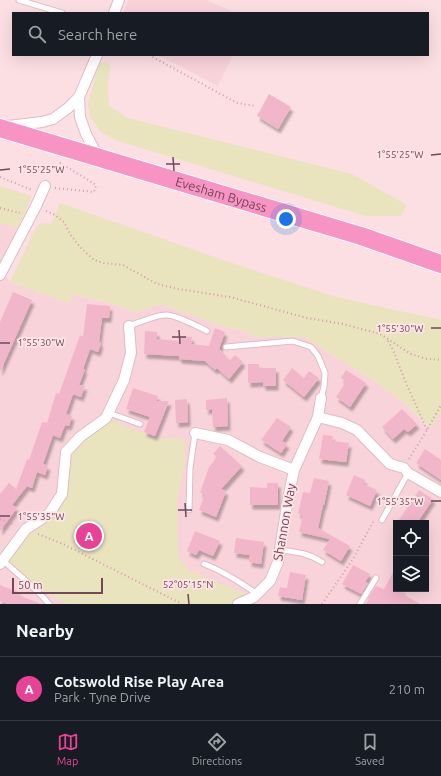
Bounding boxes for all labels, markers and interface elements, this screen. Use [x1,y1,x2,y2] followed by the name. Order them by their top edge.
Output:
[12,12,429,56] search box
[26,23,48,45] icon: search
[58,26,137,43] text: Search here
[376,149,424,160] text: 1°55'25"W
[17,164,65,175] text: 1°55'25"W
[174,174,269,215] street label: Evesham Bypass
[276,209,296,229] your location
[376,323,424,334] text: 1°55'30"W
[17,337,65,348] text: 1°55'30"W
[270,482,298,562] street label: Shannon Way
[376,496,424,507] text: 1°55'35"W
[17,511,65,522] text: 1°55'35"W
[393,520,429,592] map controls
[393,520,429,556] button: locate
[76,521,102,551] pin: A
[393,556,429,592] button: layers
[12,576,103,595] scale bar
[18,579,42,591] text: 50 m
[163,579,213,590] text: 52°05'15"N
[16,621,74,640] text: Nearby
[54,673,224,690] text: Cotswold Rise Play Area
[24,682,34,696] text: A
[389,682,425,696] text: 210 m
[54,690,151,704] text: Park · Tyne Drive
[57,731,79,767] tab: Map
[192,731,242,767] tab: Directions
[355,731,384,767] tab: Saved

